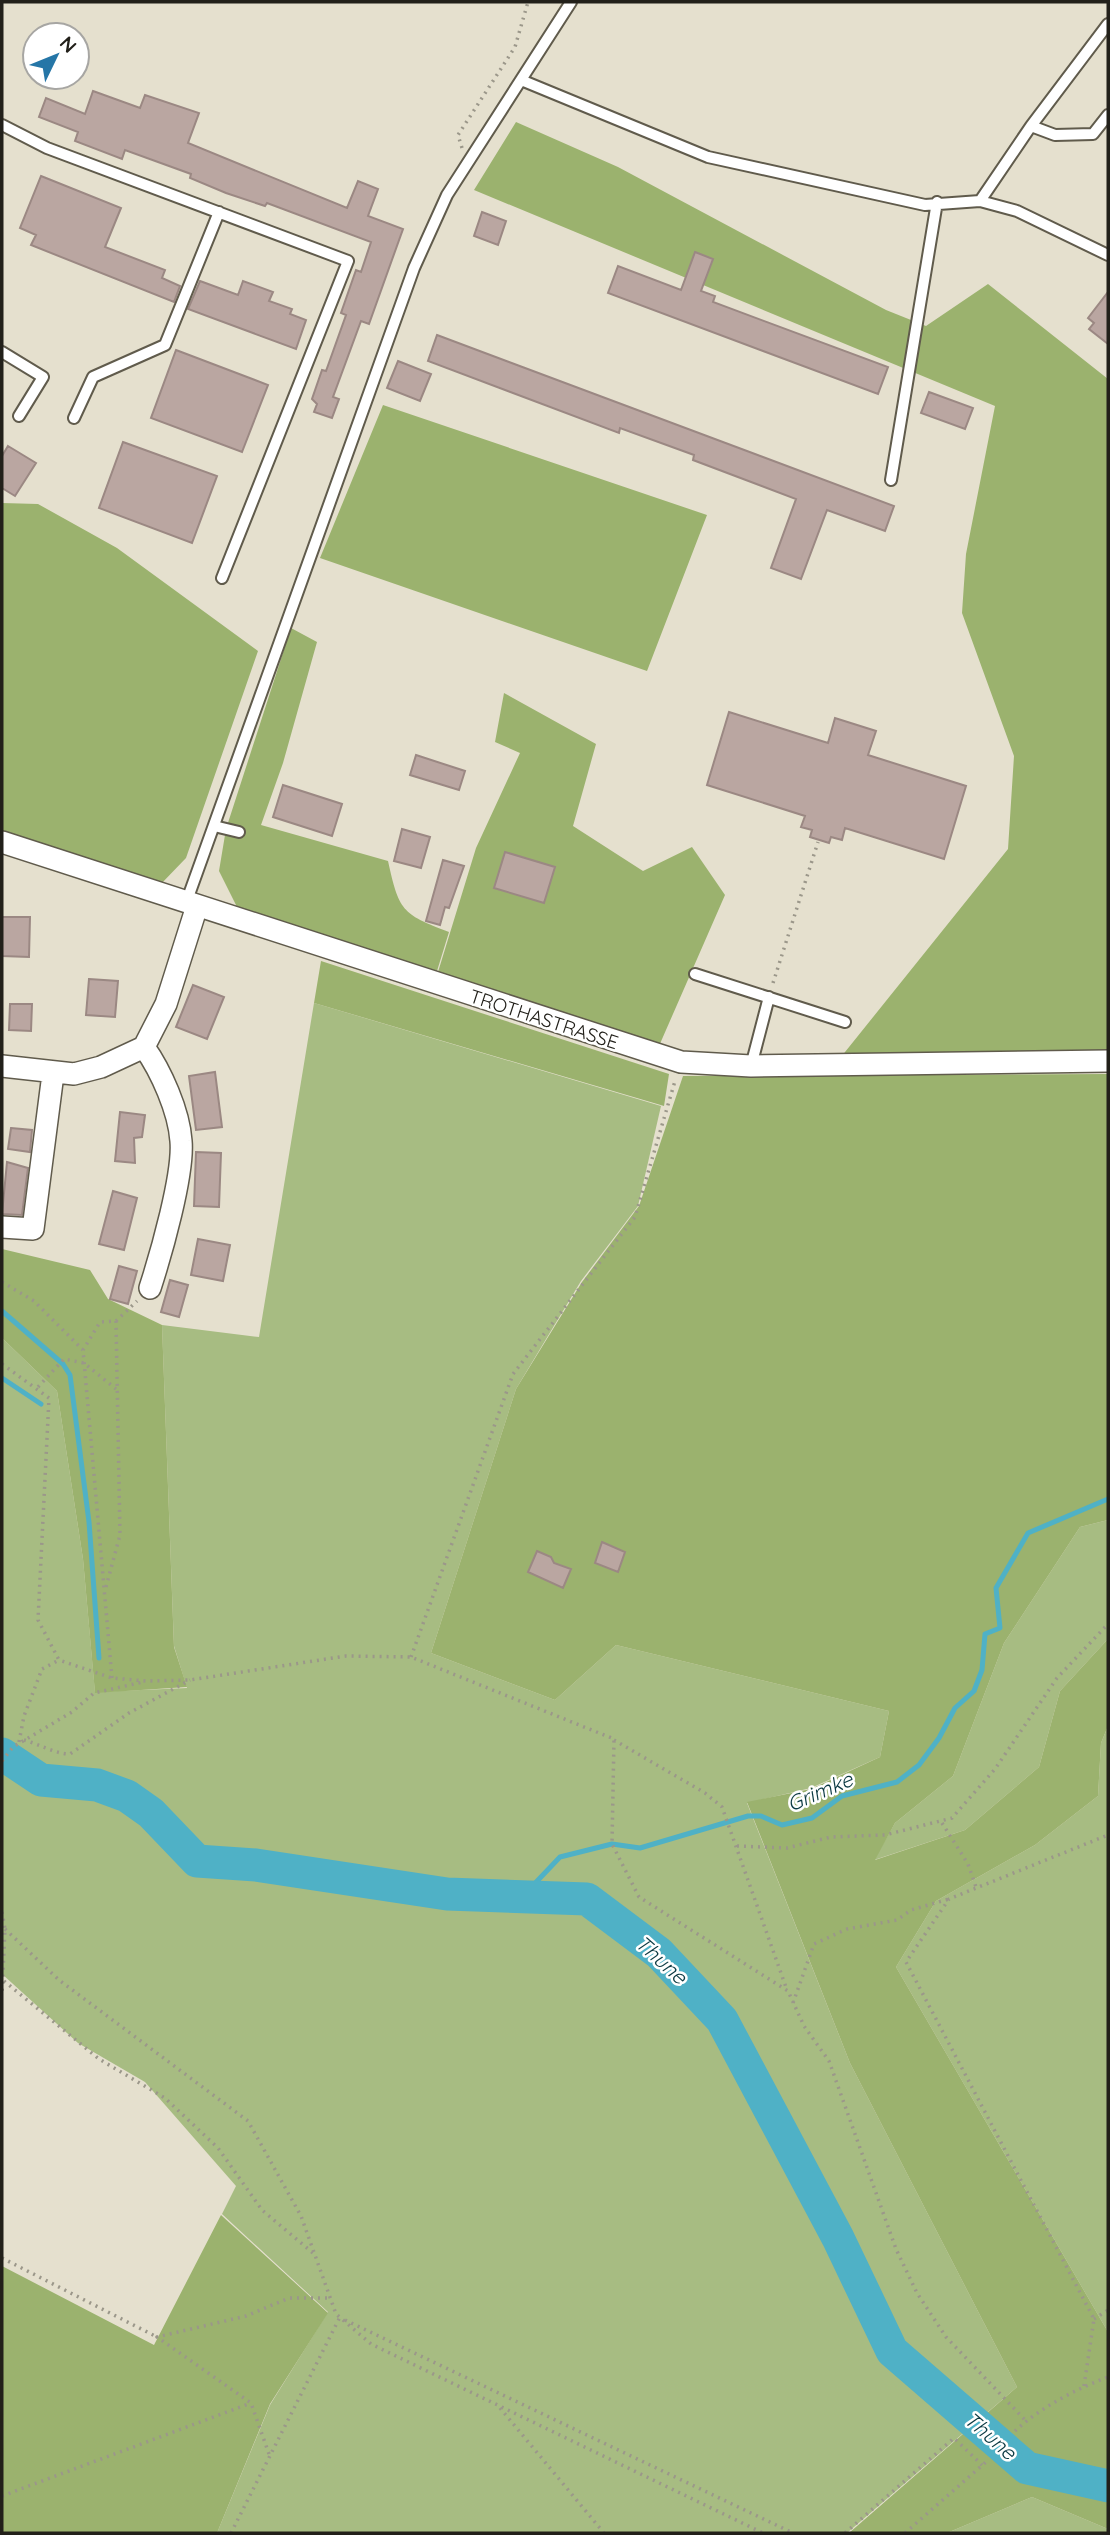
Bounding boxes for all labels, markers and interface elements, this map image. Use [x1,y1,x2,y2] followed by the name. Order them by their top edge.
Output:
[21,21,91,91] north arrow
[55,31,82,58] text: N
[467,984,621,1054] street label: TROTHASTRASSE
[783,1765,857,1817] water label: Grimke
[630,1929,694,1990] water label: Thune
[959,2406,1023,2466] water label: Thune

